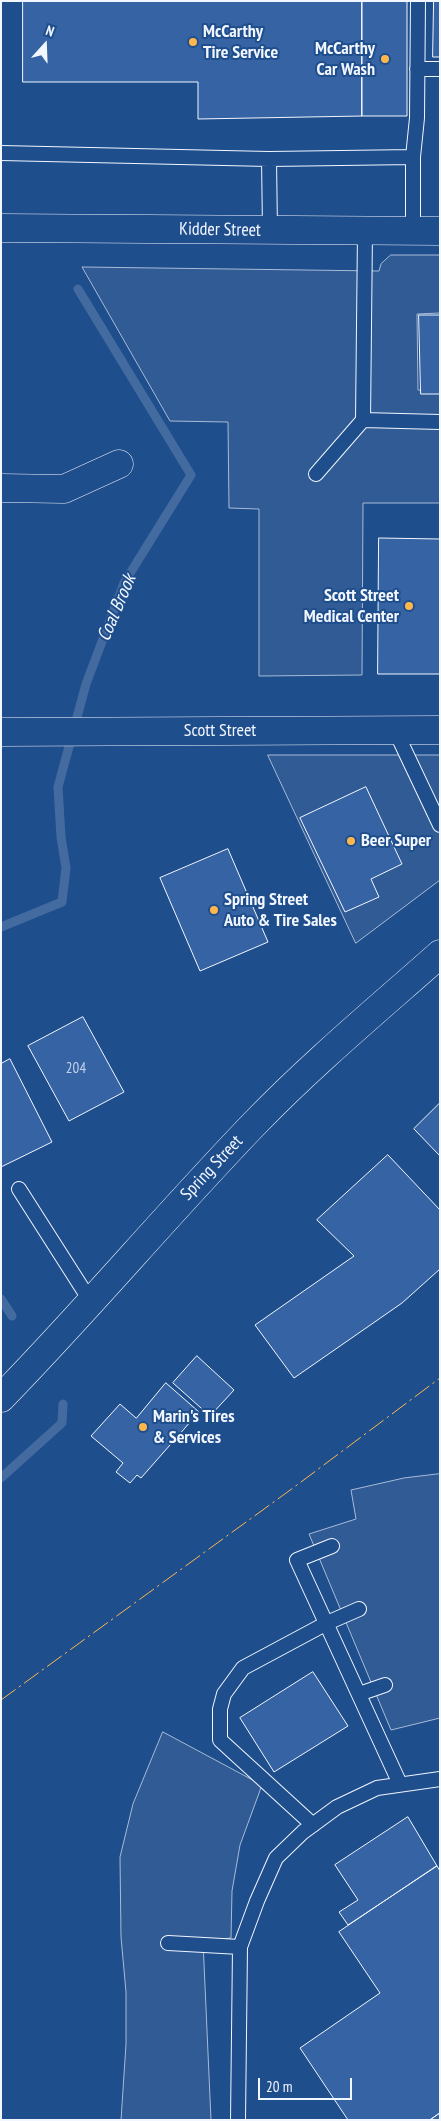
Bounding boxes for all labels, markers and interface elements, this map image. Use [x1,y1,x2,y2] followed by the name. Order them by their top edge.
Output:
[20,20,70,70] north arrow
[43,21,57,41] text: N
[203,21,278,64] place label: McCarthy Tire Service
[187,36,199,48] marker: McCarthy Tire Service
[315,38,375,80] place label: McCarthy Car Wash
[379,53,391,65] marker: McCarthy Car Wash
[179,218,261,242] street label: Kidder Street
[93,571,141,645] water label: Coal Brook
[304,585,399,628] place label: Scott Street Medical Center
[403,600,415,612] marker: Scott Street Medical Center
[184,720,256,742] street label: Scott Street
[361,830,431,852] place label: Beer Super
[345,835,357,847] marker: Beer Super
[224,889,337,932] place label: Spring Street Auto & Tire Sales
[208,904,220,916] marker: Spring Street Auto & Tire Sales
[66,1060,86,1078] house number: 204
[176,1131,248,1205] street label: Spring Street
[153,1406,234,1448] place label: Marin's Tires & Services
[137,1421,149,1433] marker: Marin's Tires & Services
[261,2068,355,2100] scale bar
[266,2077,292,2096] text: 20 m

